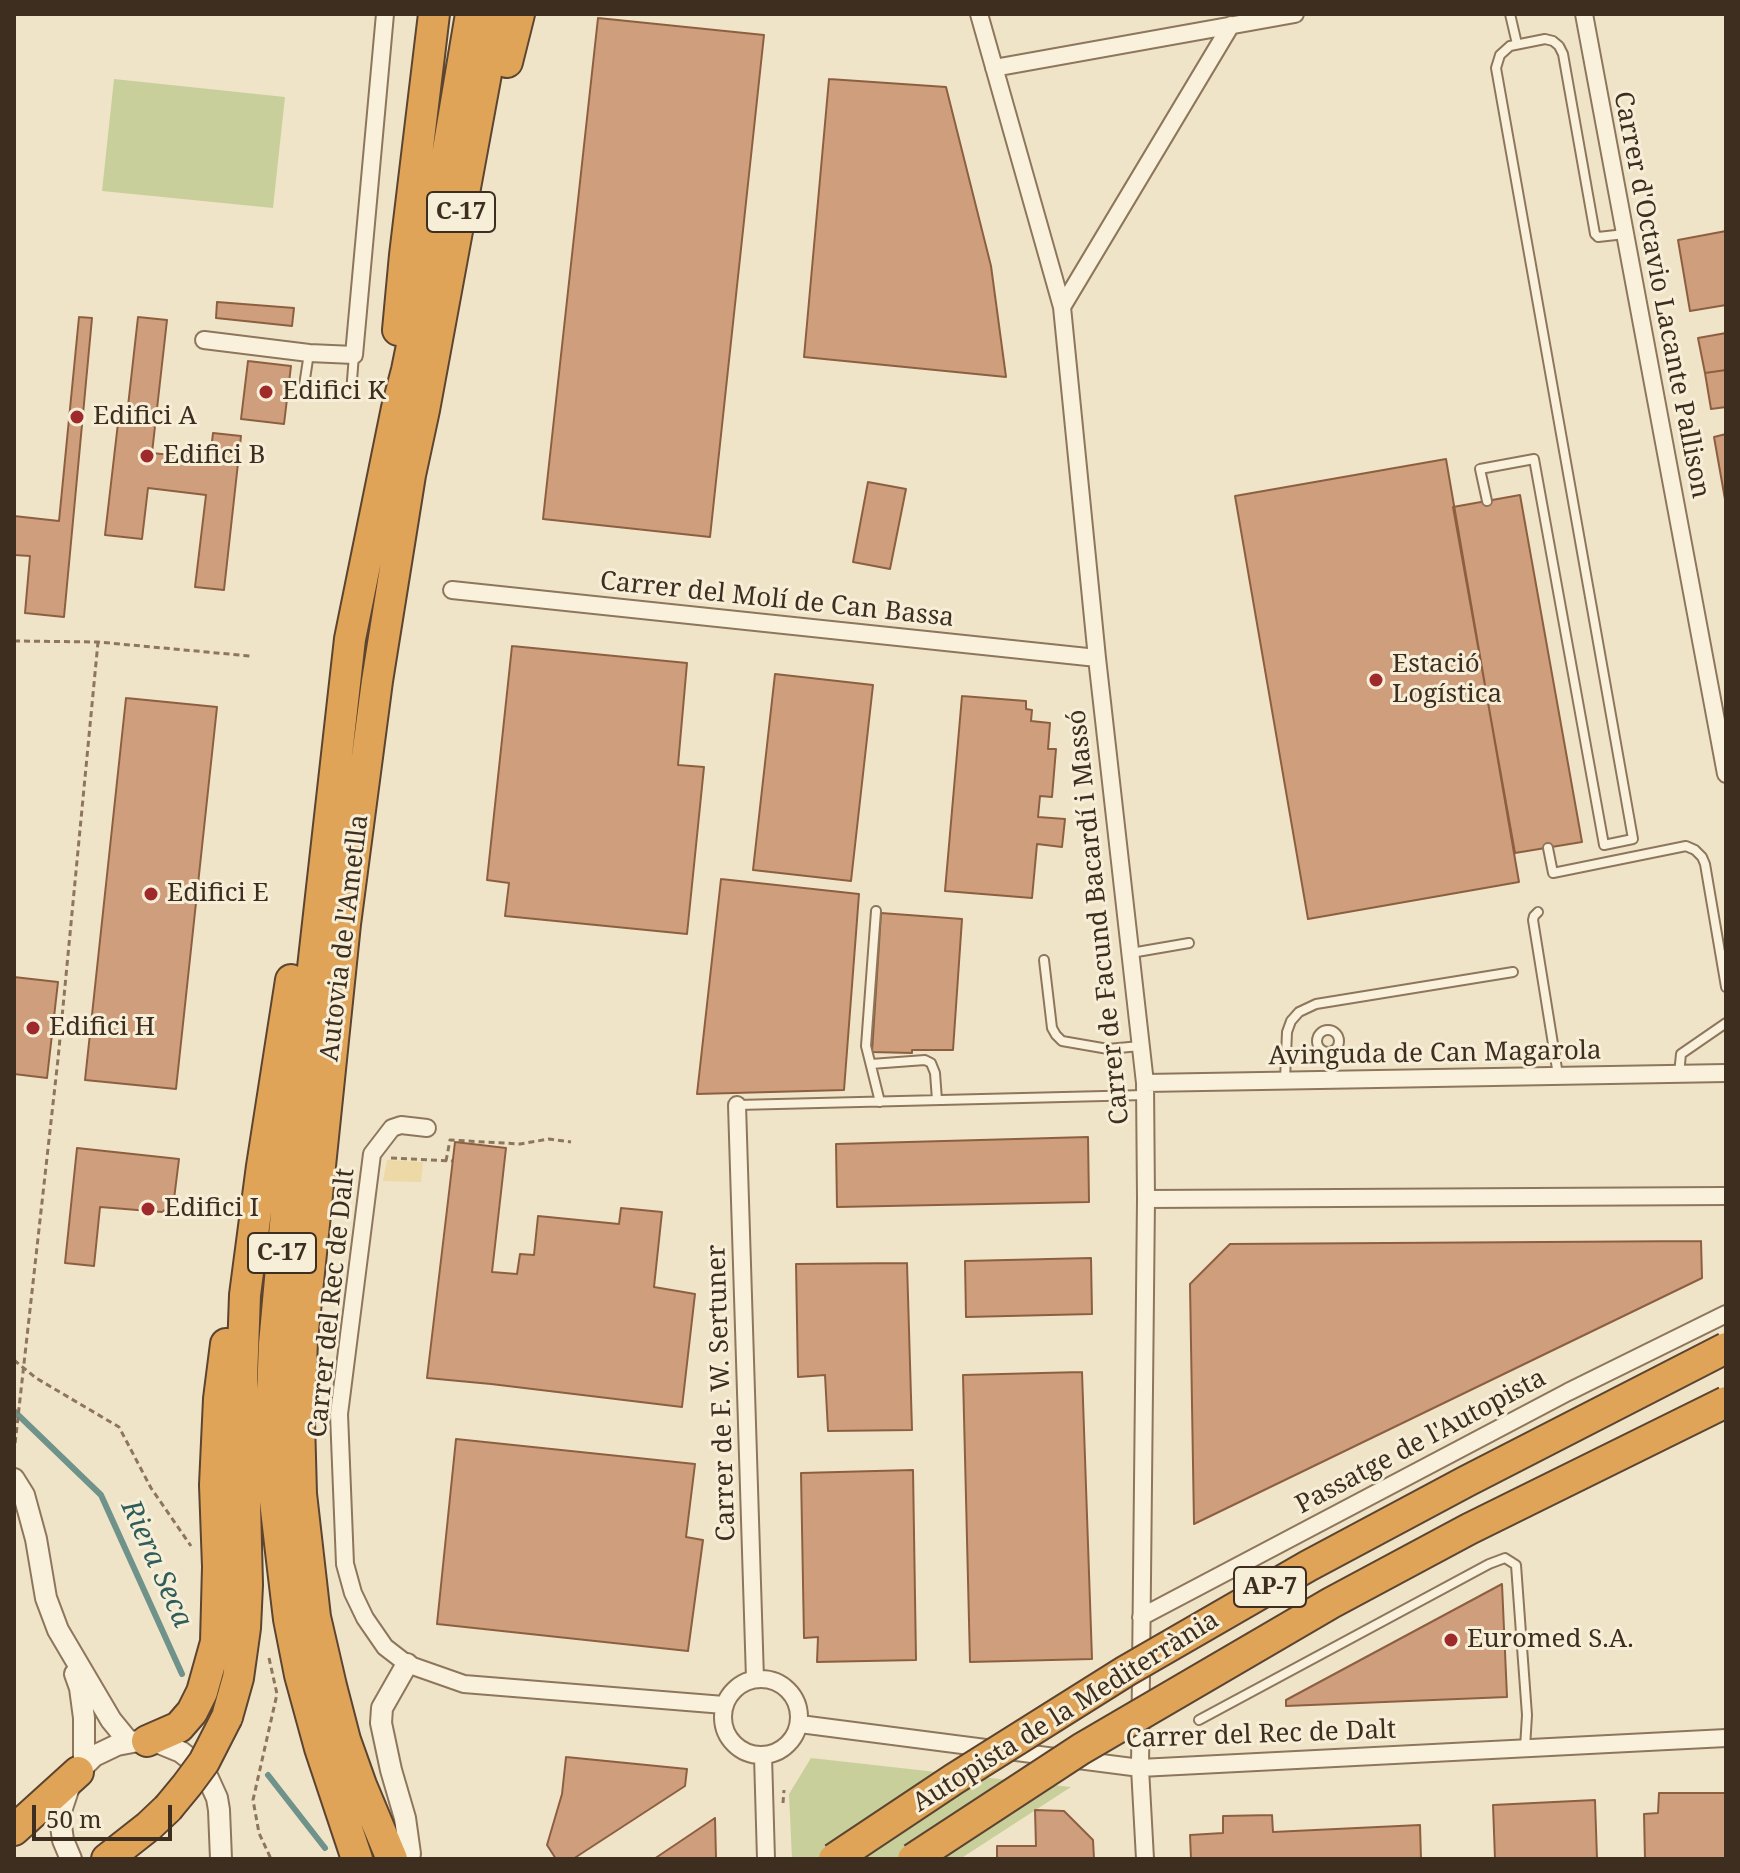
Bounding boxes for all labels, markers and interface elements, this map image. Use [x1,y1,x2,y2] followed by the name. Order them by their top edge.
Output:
[1606,89,1716,501] street label: Carrer d'Octavio Lacante Pallison
[427,192,495,232] road number: C-17
[282,376,386,408] place label: Edifici K
[257,383,275,401] marker: Edifici K
[93,401,197,433] place label: Edifici A
[68,408,86,426] marker: Edifici A
[163,440,266,472] place label: Edifici B
[138,447,156,465] marker: Edifici B
[598,566,956,634] street label: Carrer del Molí de Can Bassa
[1392,649,1502,710] place label: Estació Logística
[1367,671,1385,689] marker: Estació Logística
[1062,708,1136,1126] street label: Carrer de Facund Bacardí i Massó
[314,813,376,1063] street label: Autovia de l'Ametlla
[167,878,269,910] place label: Edifici E
[142,885,160,903] marker: Edifici E
[49,1012,155,1044] place label: Edifici H
[24,1019,42,1037] marker: Edifici H
[1268,1035,1602,1073] street label: Avinguda de Can Magarola
[302,1167,362,1439] street label: Carrer del Rec de Dalt
[164,1193,259,1225] place label: Edifici I
[139,1200,157,1218] marker: Edifici I
[248,1233,316,1273] road number: C-17
[701,1244,743,1542] street label: Carrer de F. W. Sertuner
[1291,1363,1551,1521] street label: Passatge de l'Autopista
[113,1495,199,1633] water label: Riera Seca
[1234,1567,1306,1607] road number: AP-7
[907,1605,1225,1819] street label: Autopista de la Mediterrània
[1467,1624,1634,1656] place label: Euromed S.A.
[1442,1631,1460,1649] marker: Euromed S.A.
[1125,1715,1397,1755] street label: Carrer del Rec de Dalt
[36,1789,176,1839] scale bar
[46,1802,102,1835] text: 50 m

